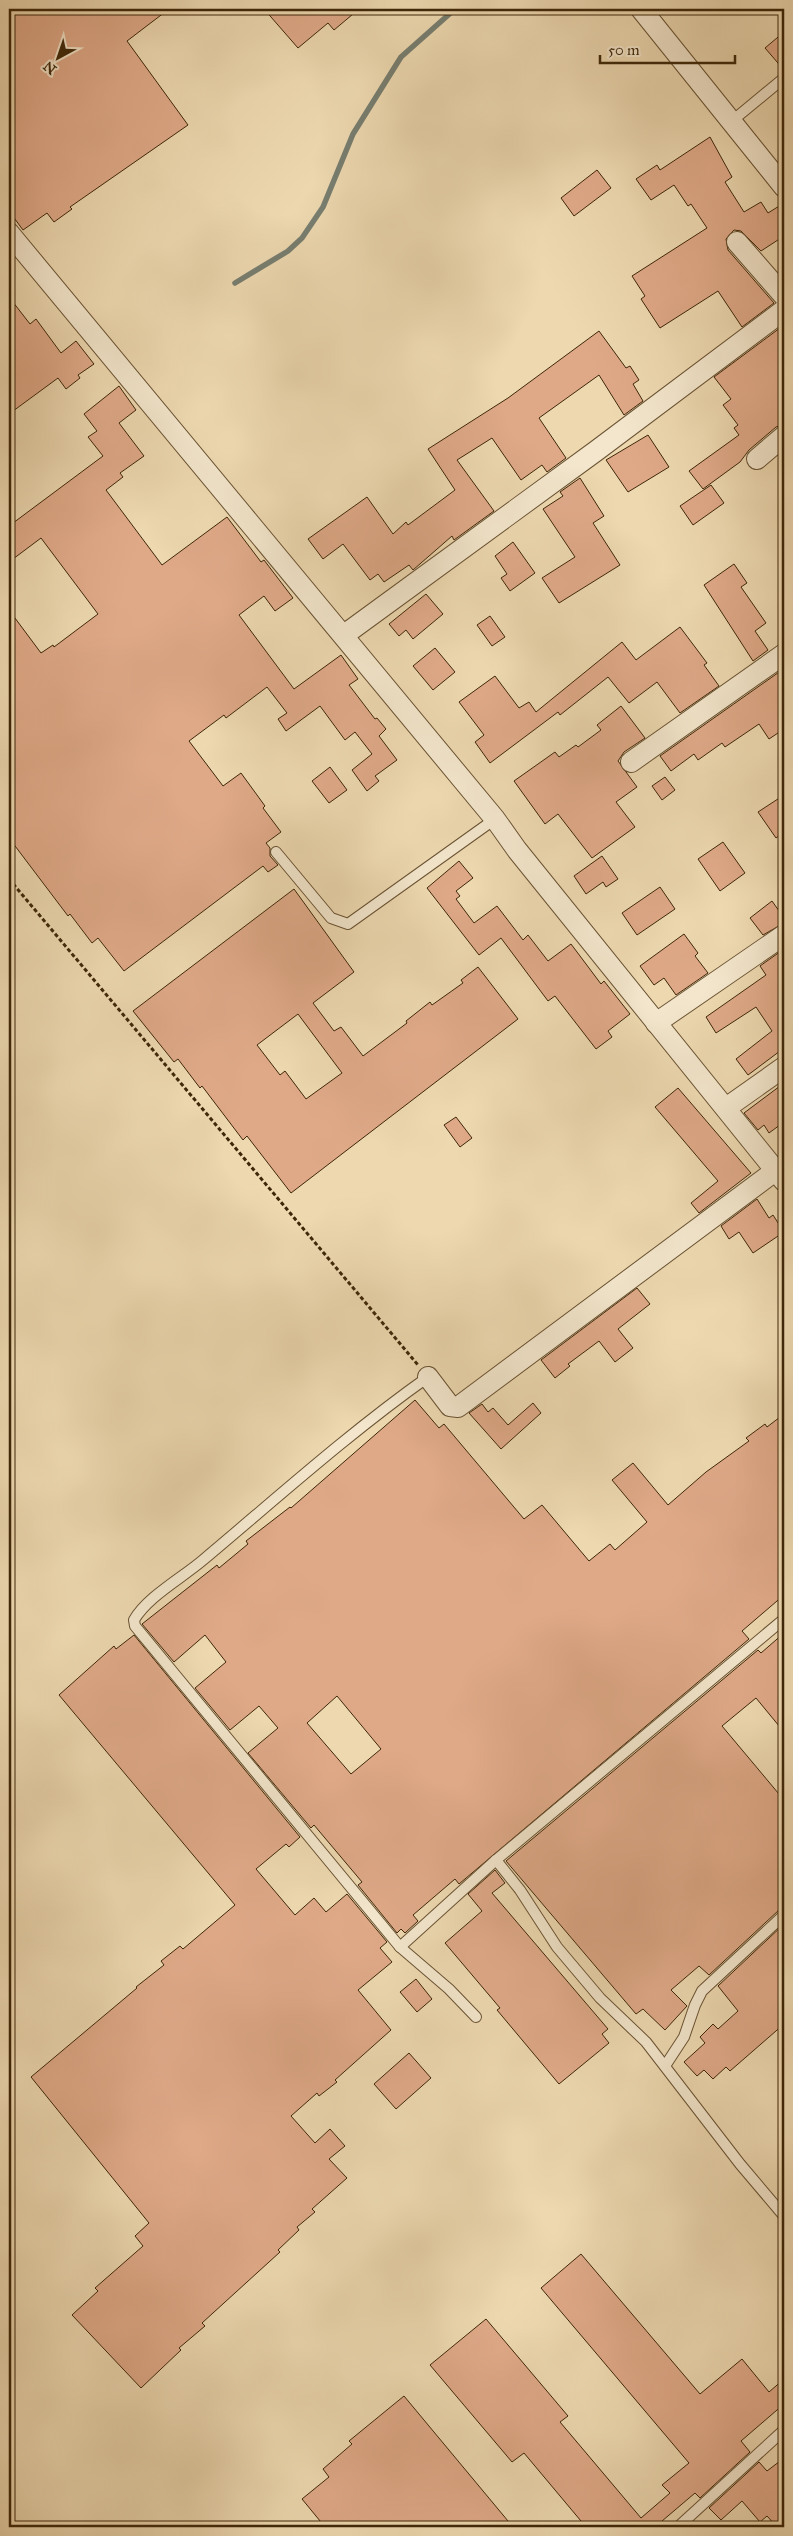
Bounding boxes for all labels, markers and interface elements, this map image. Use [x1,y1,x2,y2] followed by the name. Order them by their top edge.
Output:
[32,32,82,82] north arrow
[600,32,736,64] scale bar
[608,41,640,59] text: 50 m
[40,57,60,78] text: N

